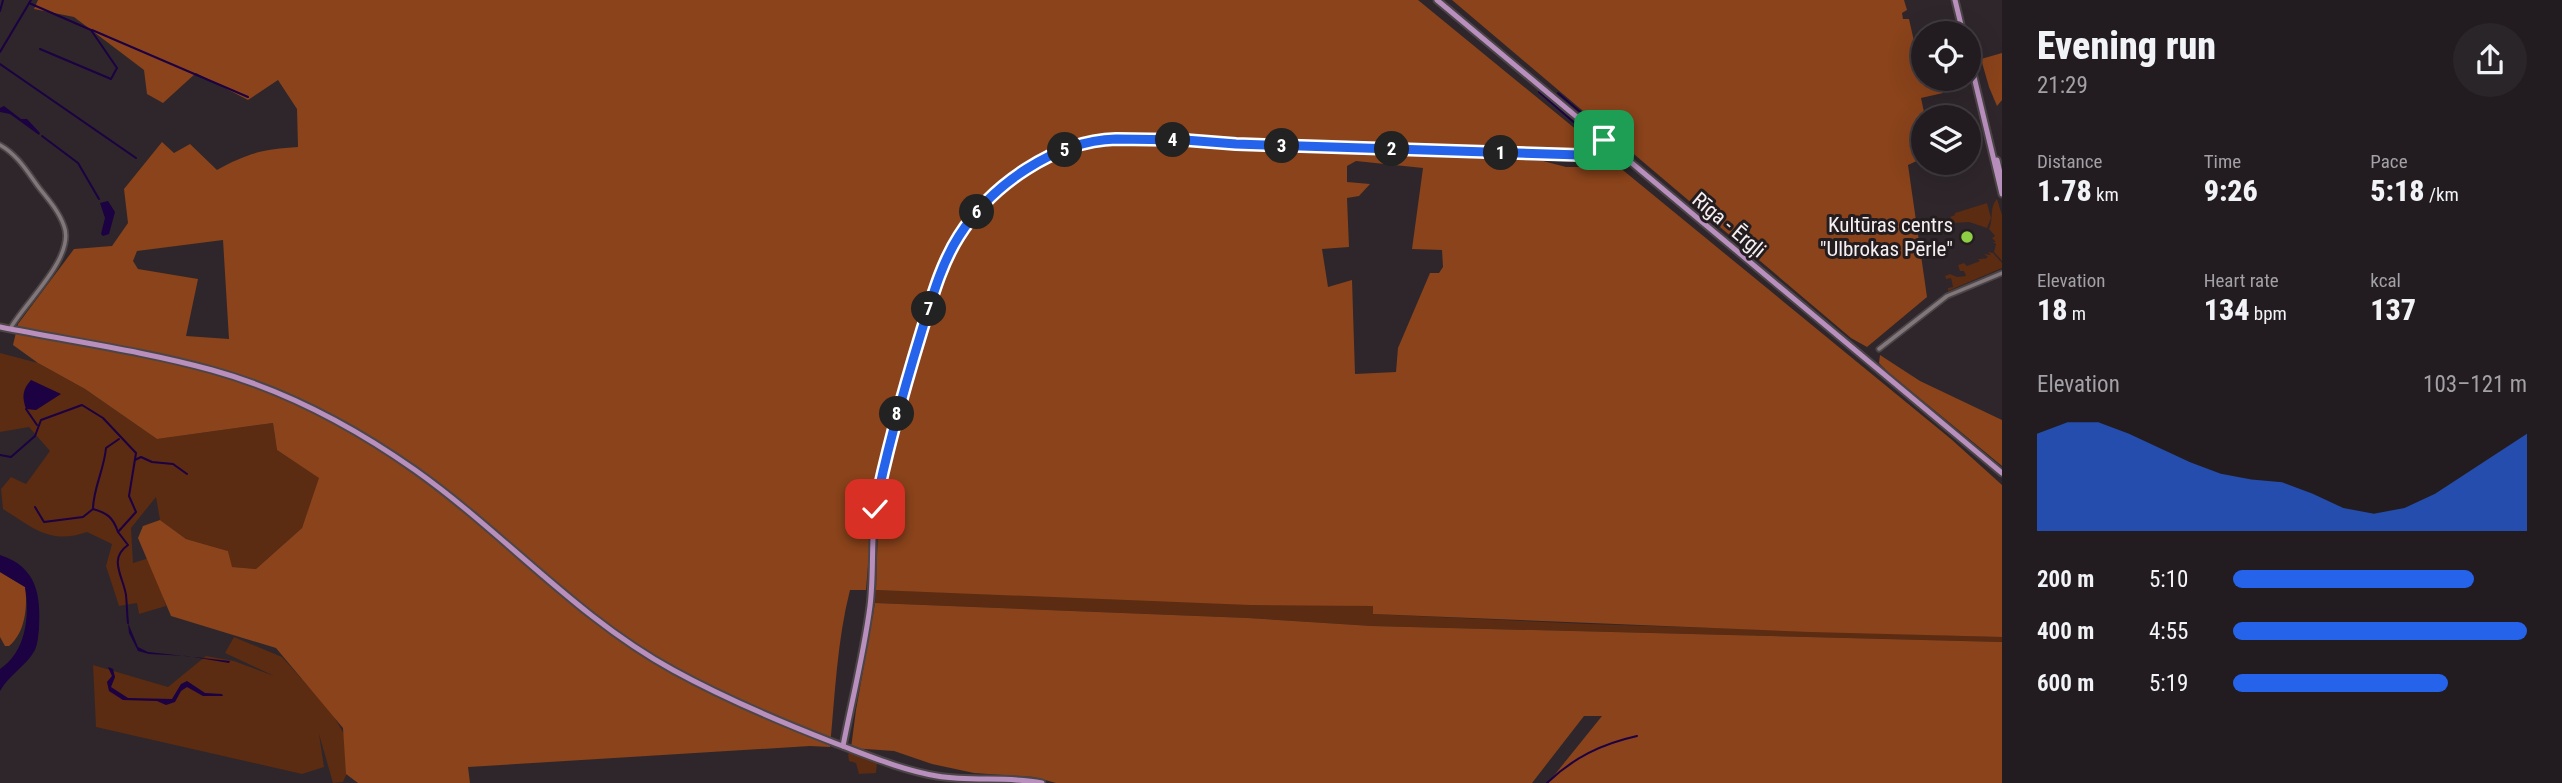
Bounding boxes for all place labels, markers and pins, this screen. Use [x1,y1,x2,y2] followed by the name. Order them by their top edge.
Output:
[1574,110,1634,170] pin
[1156,122,1190,158] pin: 4
[1264,128,1300,164] pin: 3
[1048,132,1082,168] pin: 5
[1374,132,1410,166] pin: 2
[1484,136,1518,170] pin: 1
[960,194,995,230] pin: 6
[1820,213,1953,261] place label: Kultūras centrs "Ulbrokas Pērle"
[1959,229,1975,245] marker: Kultūras centrs "Ulbrokas Pērle"
[912,292,946,326] pin: 7
[880,396,914,432] pin: 8
[845,479,905,539] pin

